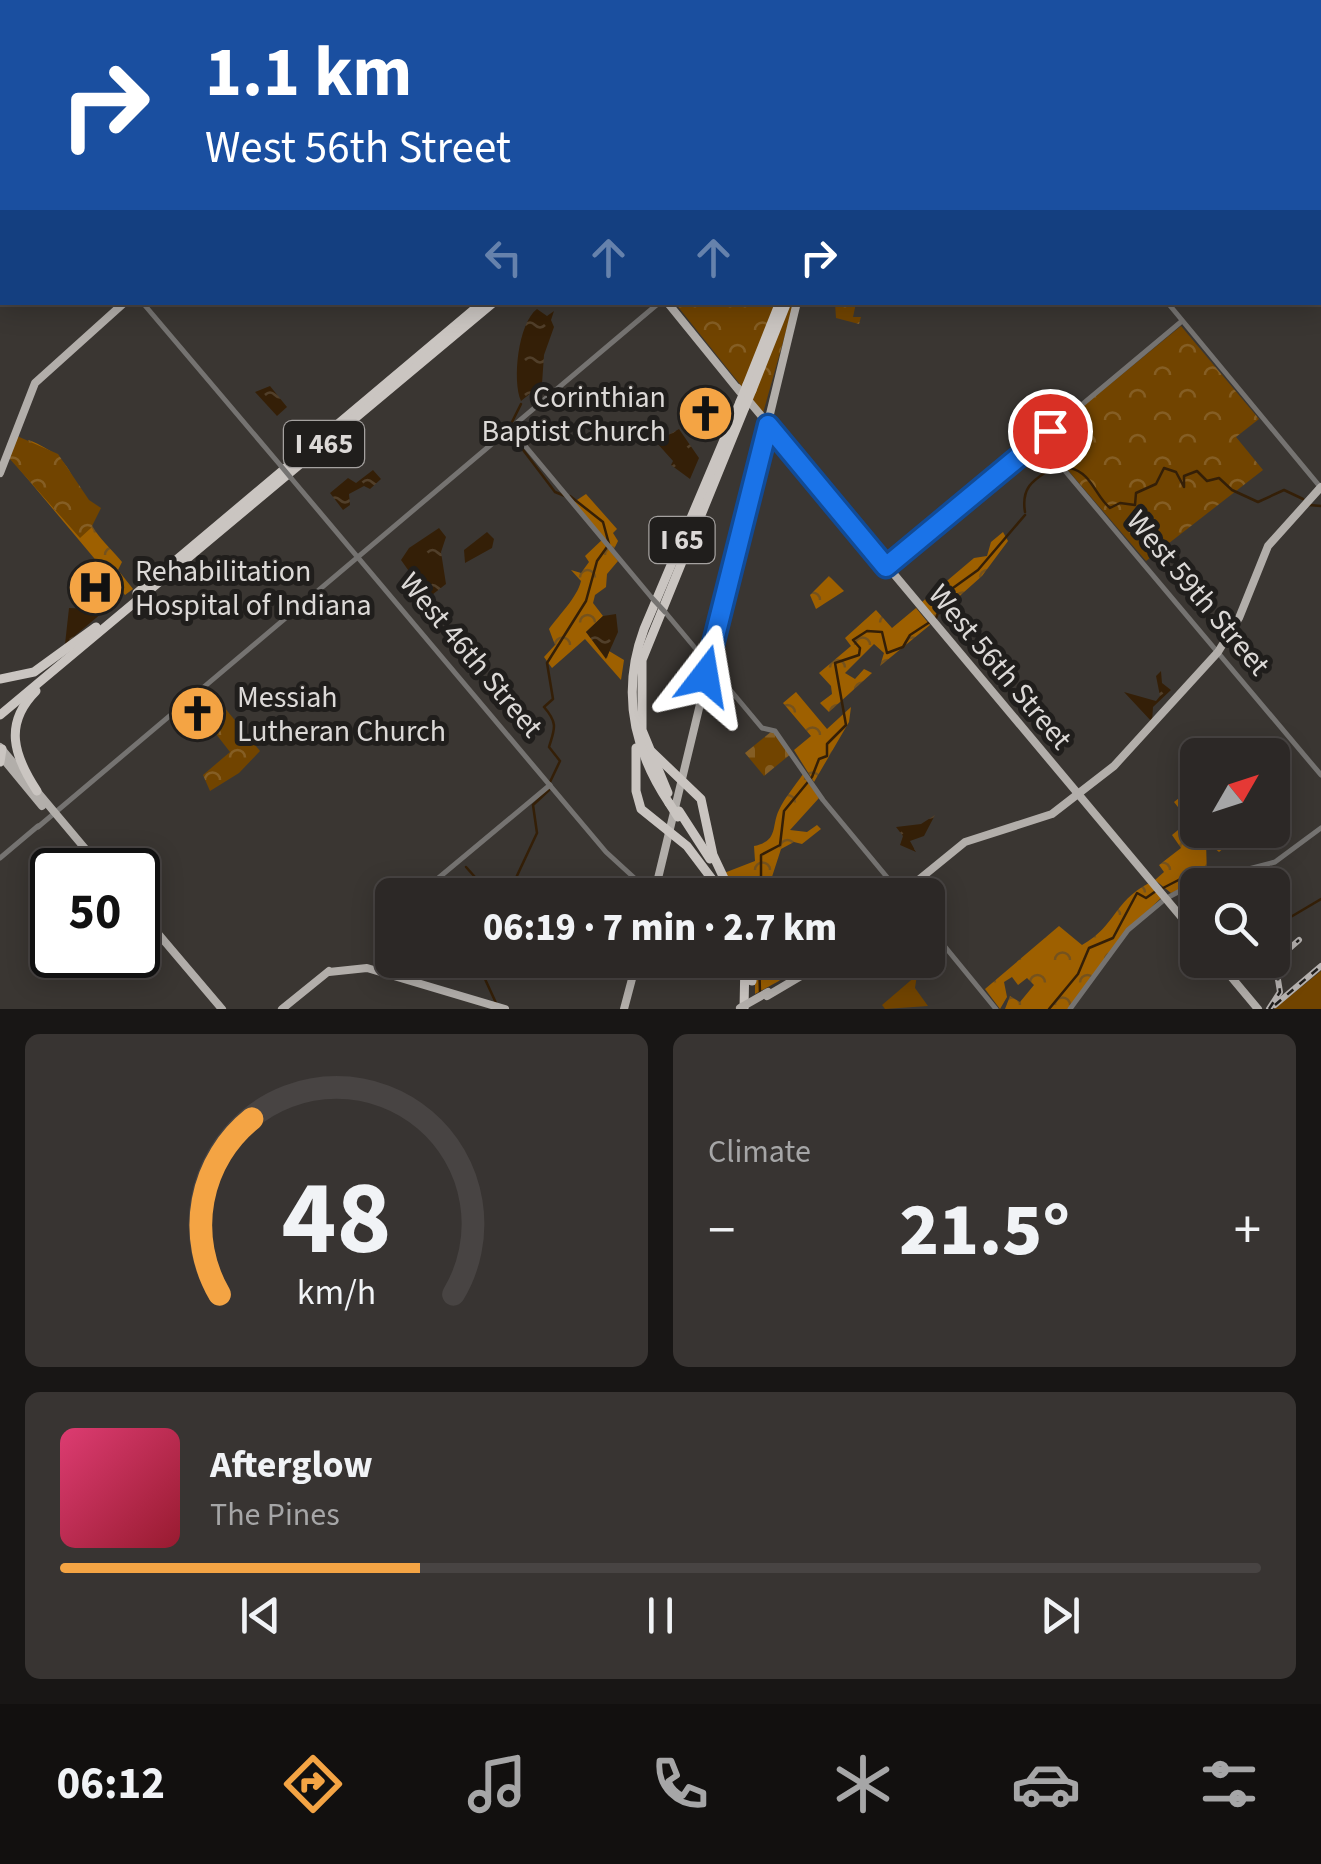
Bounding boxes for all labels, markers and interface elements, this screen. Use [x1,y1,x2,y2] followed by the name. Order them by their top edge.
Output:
[205,23,412,123] text: 1.1 km
[40,40,170,170] icon: right
[205,116,511,180] text: West 56th Street
[476,230,531,285] icon: left
[581,230,636,285] icon: ahead
[686,230,741,285] icon: ahead
[791,230,846,285] icon: right
[482,376,666,453] place label: Corinthian Baptist Church
[675,384,735,444] church icon: Corinthian Baptist Church
[1008,389,1093,474] pin
[1023,404,1078,459] icon: arrive
[284,421,364,467] road number: I 465
[1116,501,1280,685] street label: West 59th Street
[650,517,714,563] road number: I 65
[135,550,372,627] place label: Rehabilitation Hospital of Indiana
[66,558,126,618] hospital icon: Rehabilitation Hospital of Indiana
[389,563,553,747] street label: West 46th Street
[918,575,1082,759] street label: West 56th Street
[653,624,757,728] position arrow
[237,676,446,753] place label: Messiah Lutheran Church
[168,684,228,744] church icon: Messiah Lutheran Church
[1180,738,1290,848] north arrow
[1180,738,1290,978] map controls
[30,848,160,978] speed limit sign: 50
[1180,868,1290,978] button: search
[483,901,837,955] text: 06:19 · 7 min · 2.7 km
[708,1129,811,1175] text: Climate
[282,1146,391,1294] text: 48
[899,1177,1070,1284] text: 21.5°
[708,1192,735,1270] text: −
[1234,1192,1261,1270] text: +
[297,1267,376,1318] text: km/h
[210,1438,373,1492] text: Afterglow
[210,1492,340,1538] text: The Pines
[233,1588,288,1643] icon: previous
[633,1588,688,1643] icon: pause
[1033,1588,1088,1643] icon: next
[278,1749,348,1819] icon: directions
[462,1749,532,1819] icon: music
[645,1749,715,1819] icon: phone
[828,1749,898,1819] icon: climate
[1011,1749,1081,1819] icon: car
[1194,1749,1264,1819] icon: filters
[57,1752,165,1816] text: 06:12

